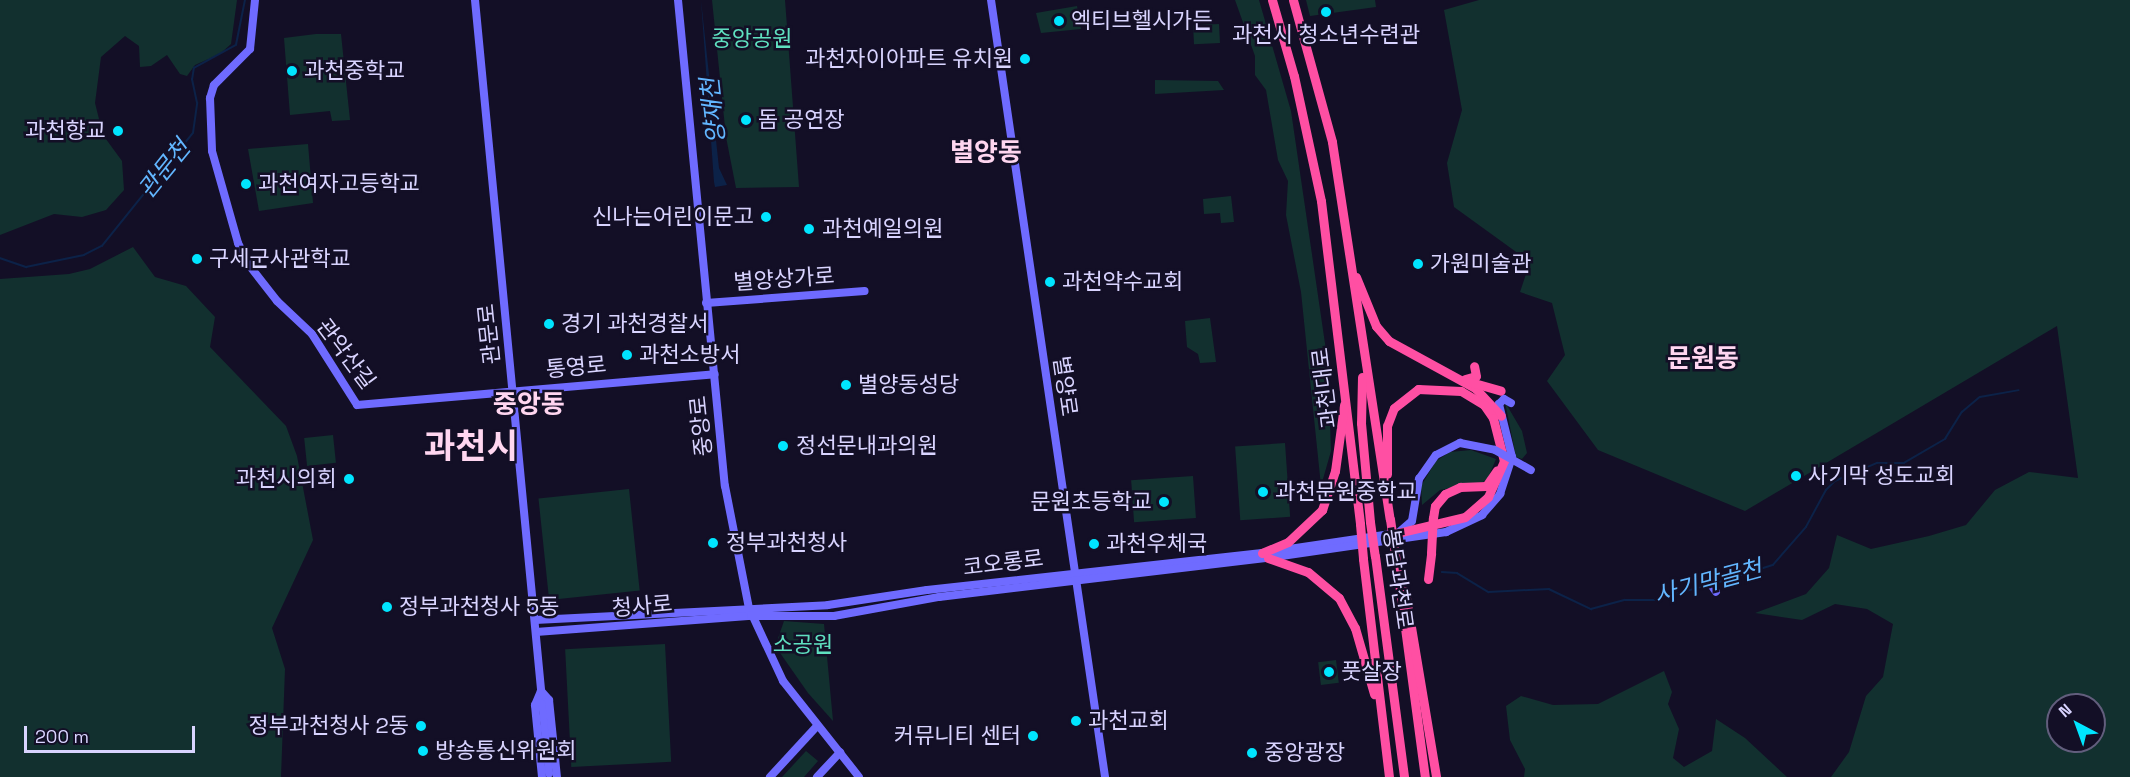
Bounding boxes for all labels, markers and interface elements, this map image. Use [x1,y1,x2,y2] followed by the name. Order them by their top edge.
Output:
[1319,5,1333,19] marker: 과천시 청소년수련관
[1071,8,1213,34] place label: 엑티브헬시가든
[1052,14,1066,28] marker: 엑티브헬시가든
[1232,22,1420,48] place label: 과천시 청소년수련관
[712,26,792,52] park label: 중앙공원
[805,46,1013,72] place label: 과천자이아파트 유치원
[1018,52,1032,66] marker: 과천자이아파트 유치원
[304,58,405,84] place label: 과천중학교
[285,64,299,78] marker: 과천중학교
[695,77,731,145] water label: 양재천
[758,107,845,133] place label: 돔 공연장
[739,113,753,127] marker: 돔 공연장
[25,118,106,144] place label: 과천향교
[111,124,125,138] marker: 과천향교
[132,134,196,204] water label: 관문천
[950,137,1022,169] district label: 별양동
[258,171,420,197] place label: 과천여자고등학교
[239,177,253,191] marker: 과천여자고등학교
[592,204,754,230] place label: 신나는어린이문고
[759,210,773,224] marker: 신나는어린이문고
[822,216,943,242] place label: 과천예일의원
[800,220,818,238] marker: 과천예일의원
[209,246,351,272] place label: 구세군사관학교
[1430,251,1531,277] place label: 가원미술관
[190,252,204,266] marker: 구세군사관학교
[1411,257,1425,271] marker: 가원미술관
[733,262,835,296] street label: 별양상가로
[1062,269,1183,295] place label: 과천약수교회
[1043,275,1057,289] marker: 과천약수교회
[473,302,505,366] street label: 관문로
[561,311,708,337] place label: 경기 과천경찰서
[311,314,381,394] street label: 관악산길
[542,317,556,331] marker: 경기 과천경찰서
[639,342,740,368] place label: 과천소방서
[1667,343,1739,375] district label: 문원동
[1307,346,1343,430] street label: 과천대로
[620,348,634,362] marker: 과천소방서
[545,351,607,383] street label: 통영로
[1048,354,1082,418] street label: 별양로
[858,372,959,398] place label: 별양동성당
[839,378,853,392] marker: 별양동성당
[493,389,565,421] district label: 중앙동
[685,394,717,458] street label: 중앙로
[424,427,518,467] district label: 과천시
[796,433,938,459] place label: 정선문내과의원
[774,437,792,455] marker: 정선문내과의원
[1808,463,1955,489] place label: 사기막 성도교회
[236,466,337,492] place label: 과천시의회
[1789,469,1803,483] marker: 사기막 성도교회
[342,472,356,486] marker: 과천시의회
[1275,479,1417,505] place label: 과천문원중학교
[1256,485,1270,499] marker: 과천문원중학교
[1031,489,1152,515] place label: 문원초등학교
[1157,495,1171,509] marker: 문원초등학교
[1378,527,1418,631] street label: 봉담과천로
[726,530,847,556] place label: 정부과천청사
[1106,531,1207,557] place label: 과천우체국
[704,534,722,552] marker: 정부과천청사
[1087,537,1101,551] marker: 과천우체국
[961,545,1045,581] street label: 코오롱로
[1651,554,1765,610] water label: 사기막골천
[611,590,673,622] street label: 청사로
[399,594,560,620] place label: 정부과천청사 5동
[380,600,394,614] marker: 정부과천청사 5동
[773,632,833,658] park label: 소공원
[1341,659,1402,685] place label: 풋살장
[1322,665,1336,679] marker: 풋살장
[2046,693,2106,753] north arrow
[2054,699,2076,722] text: N
[1088,708,1169,734] place label: 과천교회
[248,713,409,739] place label: 정부과천청사 2동
[27,714,198,752] scale bar
[1069,714,1083,728] marker: 과천교회
[414,719,428,733] marker: 정부과천청사 2동
[894,723,1021,749] place label: 커뮤니티 센터
[35,725,89,748] text: 200 m
[1026,729,1040,743] marker: 커뮤니티 센터
[435,738,577,764] place label: 방송통신위원회
[1264,740,1345,766] place label: 중앙광장
[416,744,430,758] marker: 방송통신위원회
[1245,746,1259,760] marker: 중앙광장

